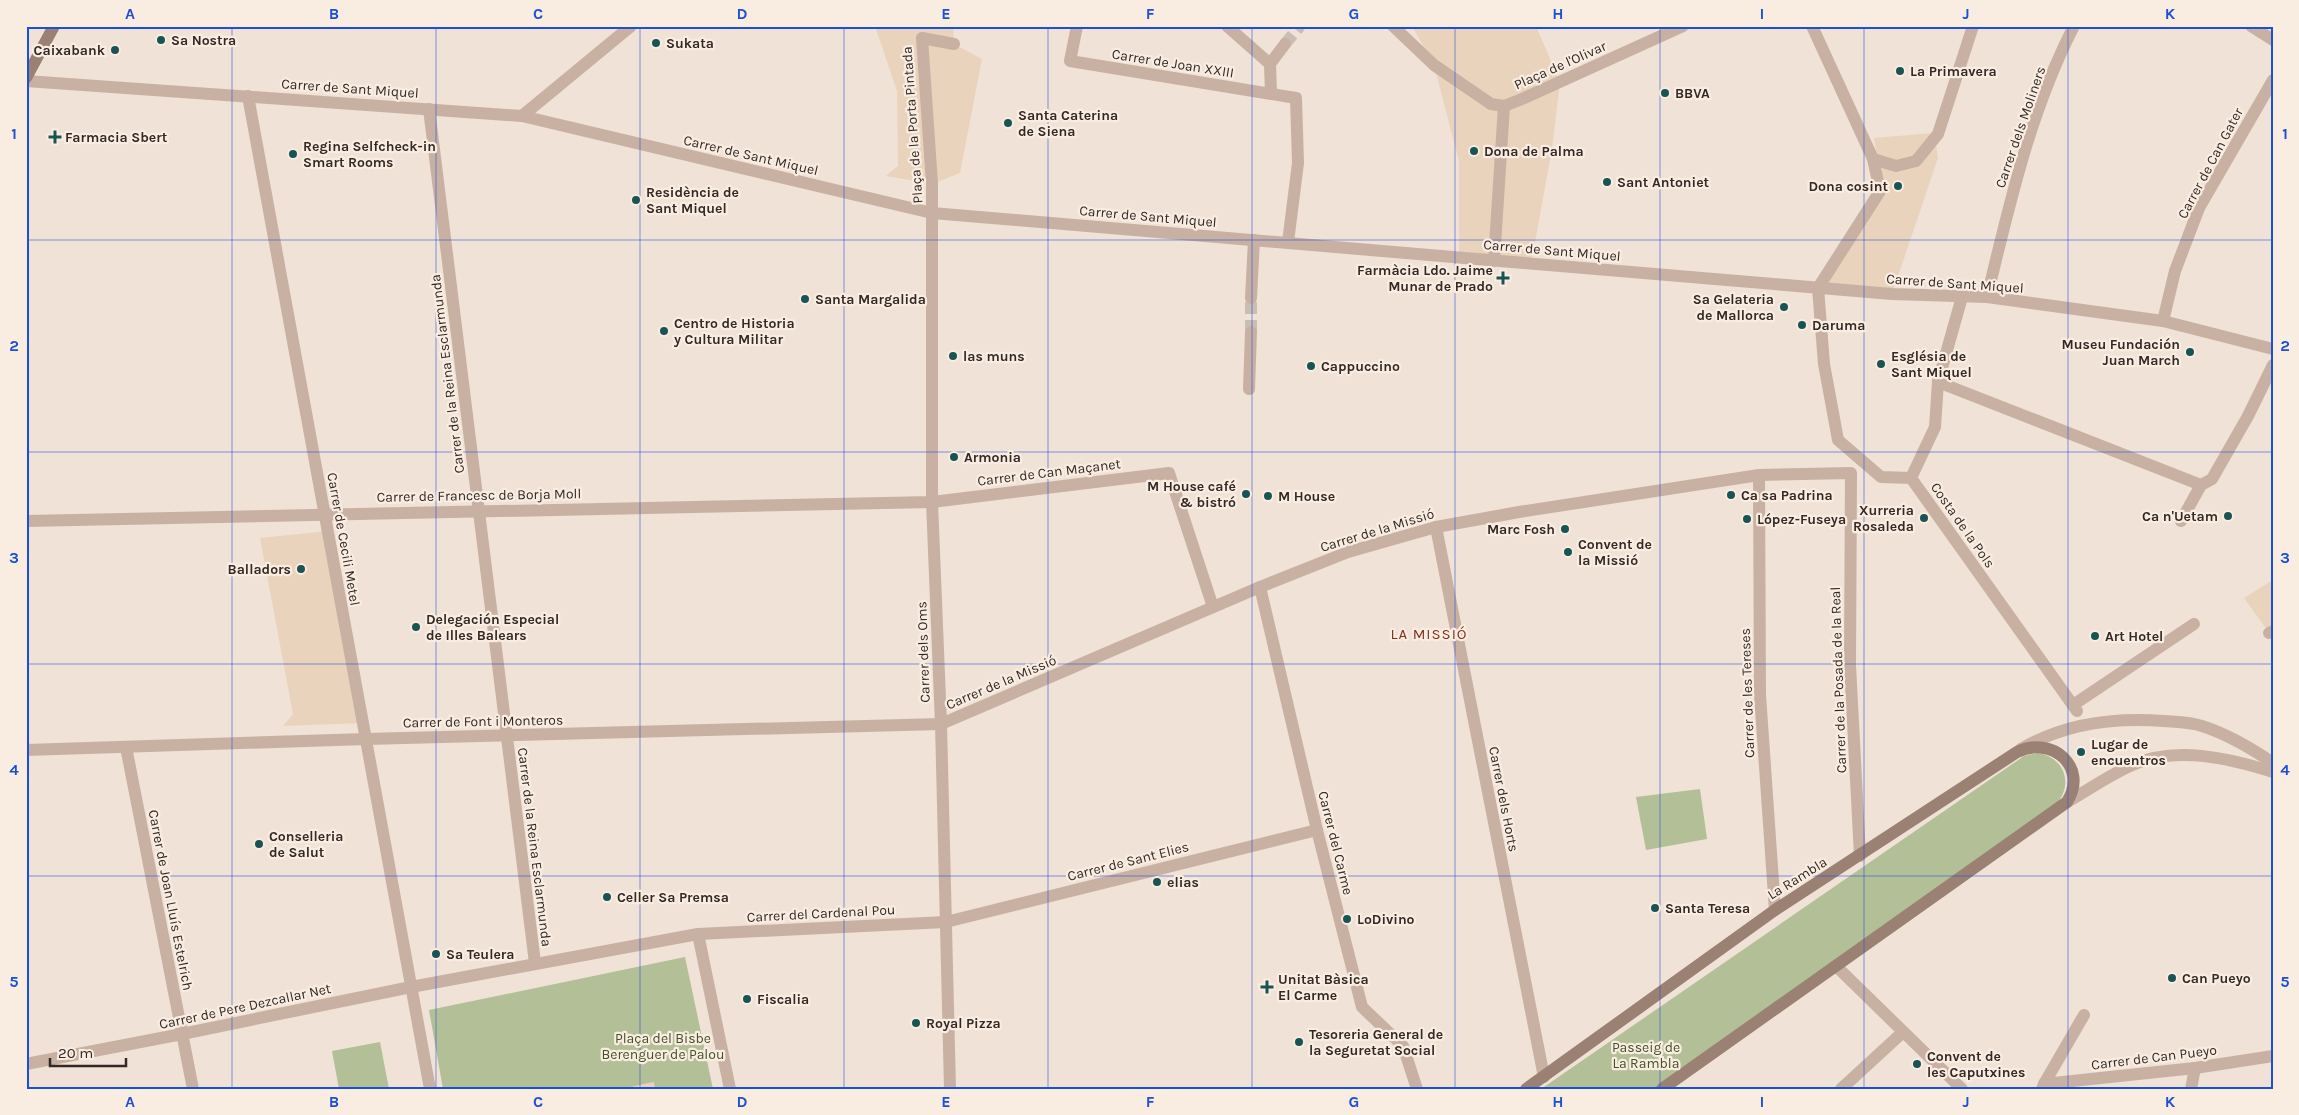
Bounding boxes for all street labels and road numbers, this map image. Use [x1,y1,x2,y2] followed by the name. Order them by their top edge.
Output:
[1511,37,1610,93] street label: Plaça de l'Olivar
[1111,45,1235,82] street label: Carrer de Joan XXIII
[899,46,926,204] street label: Plaça de la Porta Pintada
[1992,64,2049,190] street label: Carrer dels Moliners
[281,75,419,102] street label: Carrer de Sant Miquel
[2174,104,2247,222] street label: Carrer de Can Gater
[682,132,820,179] street label: Carrer de Sant Miquel
[1079,202,1217,231] street label: Carrer de Sant Miquel
[1483,236,1621,265] street label: Carrer de Sant Miquel
[1886,270,2024,297] street label: Carrer de Sant Miquel
[427,273,468,474] street label: Carrer de la Reina Esclarmunda
[976,455,1122,490] street label: Carrer de Can Maçanet
[323,471,364,607] street label: Carrer de Cecili Metel
[1927,479,1998,571] street label: Costa de la Pols
[377,485,581,506] street label: Carrer de Francesc de Borja Moll
[1318,505,1436,556] street label: Carrer de la Missió
[1827,586,1850,774] street label: Carrer de la Posada de la Real
[913,601,934,703] street label: Carrer dels Oms
[1737,628,1758,758] street label: Carrer de les Tereses
[943,652,1059,713] street label: Carrer de la Missió
[403,712,563,731] street label: Carrer de Font i Monteros
[1485,745,1522,853] street label: Carrer dels Horts
[514,747,555,948] street label: Carrer de la Reina Esclarmunda
[1314,789,1357,897] street label: Carrer del Carme
[145,808,196,992] street label: Carrer de Joan Lluís Estelrich
[1066,838,1191,885] street label: Carrer de Sant Elies
[1764,853,1830,903] street label: La Rambla
[746,901,896,926] street label: Carrer del Cardenal Pou
[158,980,333,1033] street label: Carrer de Pere Dezcallar Net
[2090,1041,2218,1074] street label: Carrer de Can Pueyo

